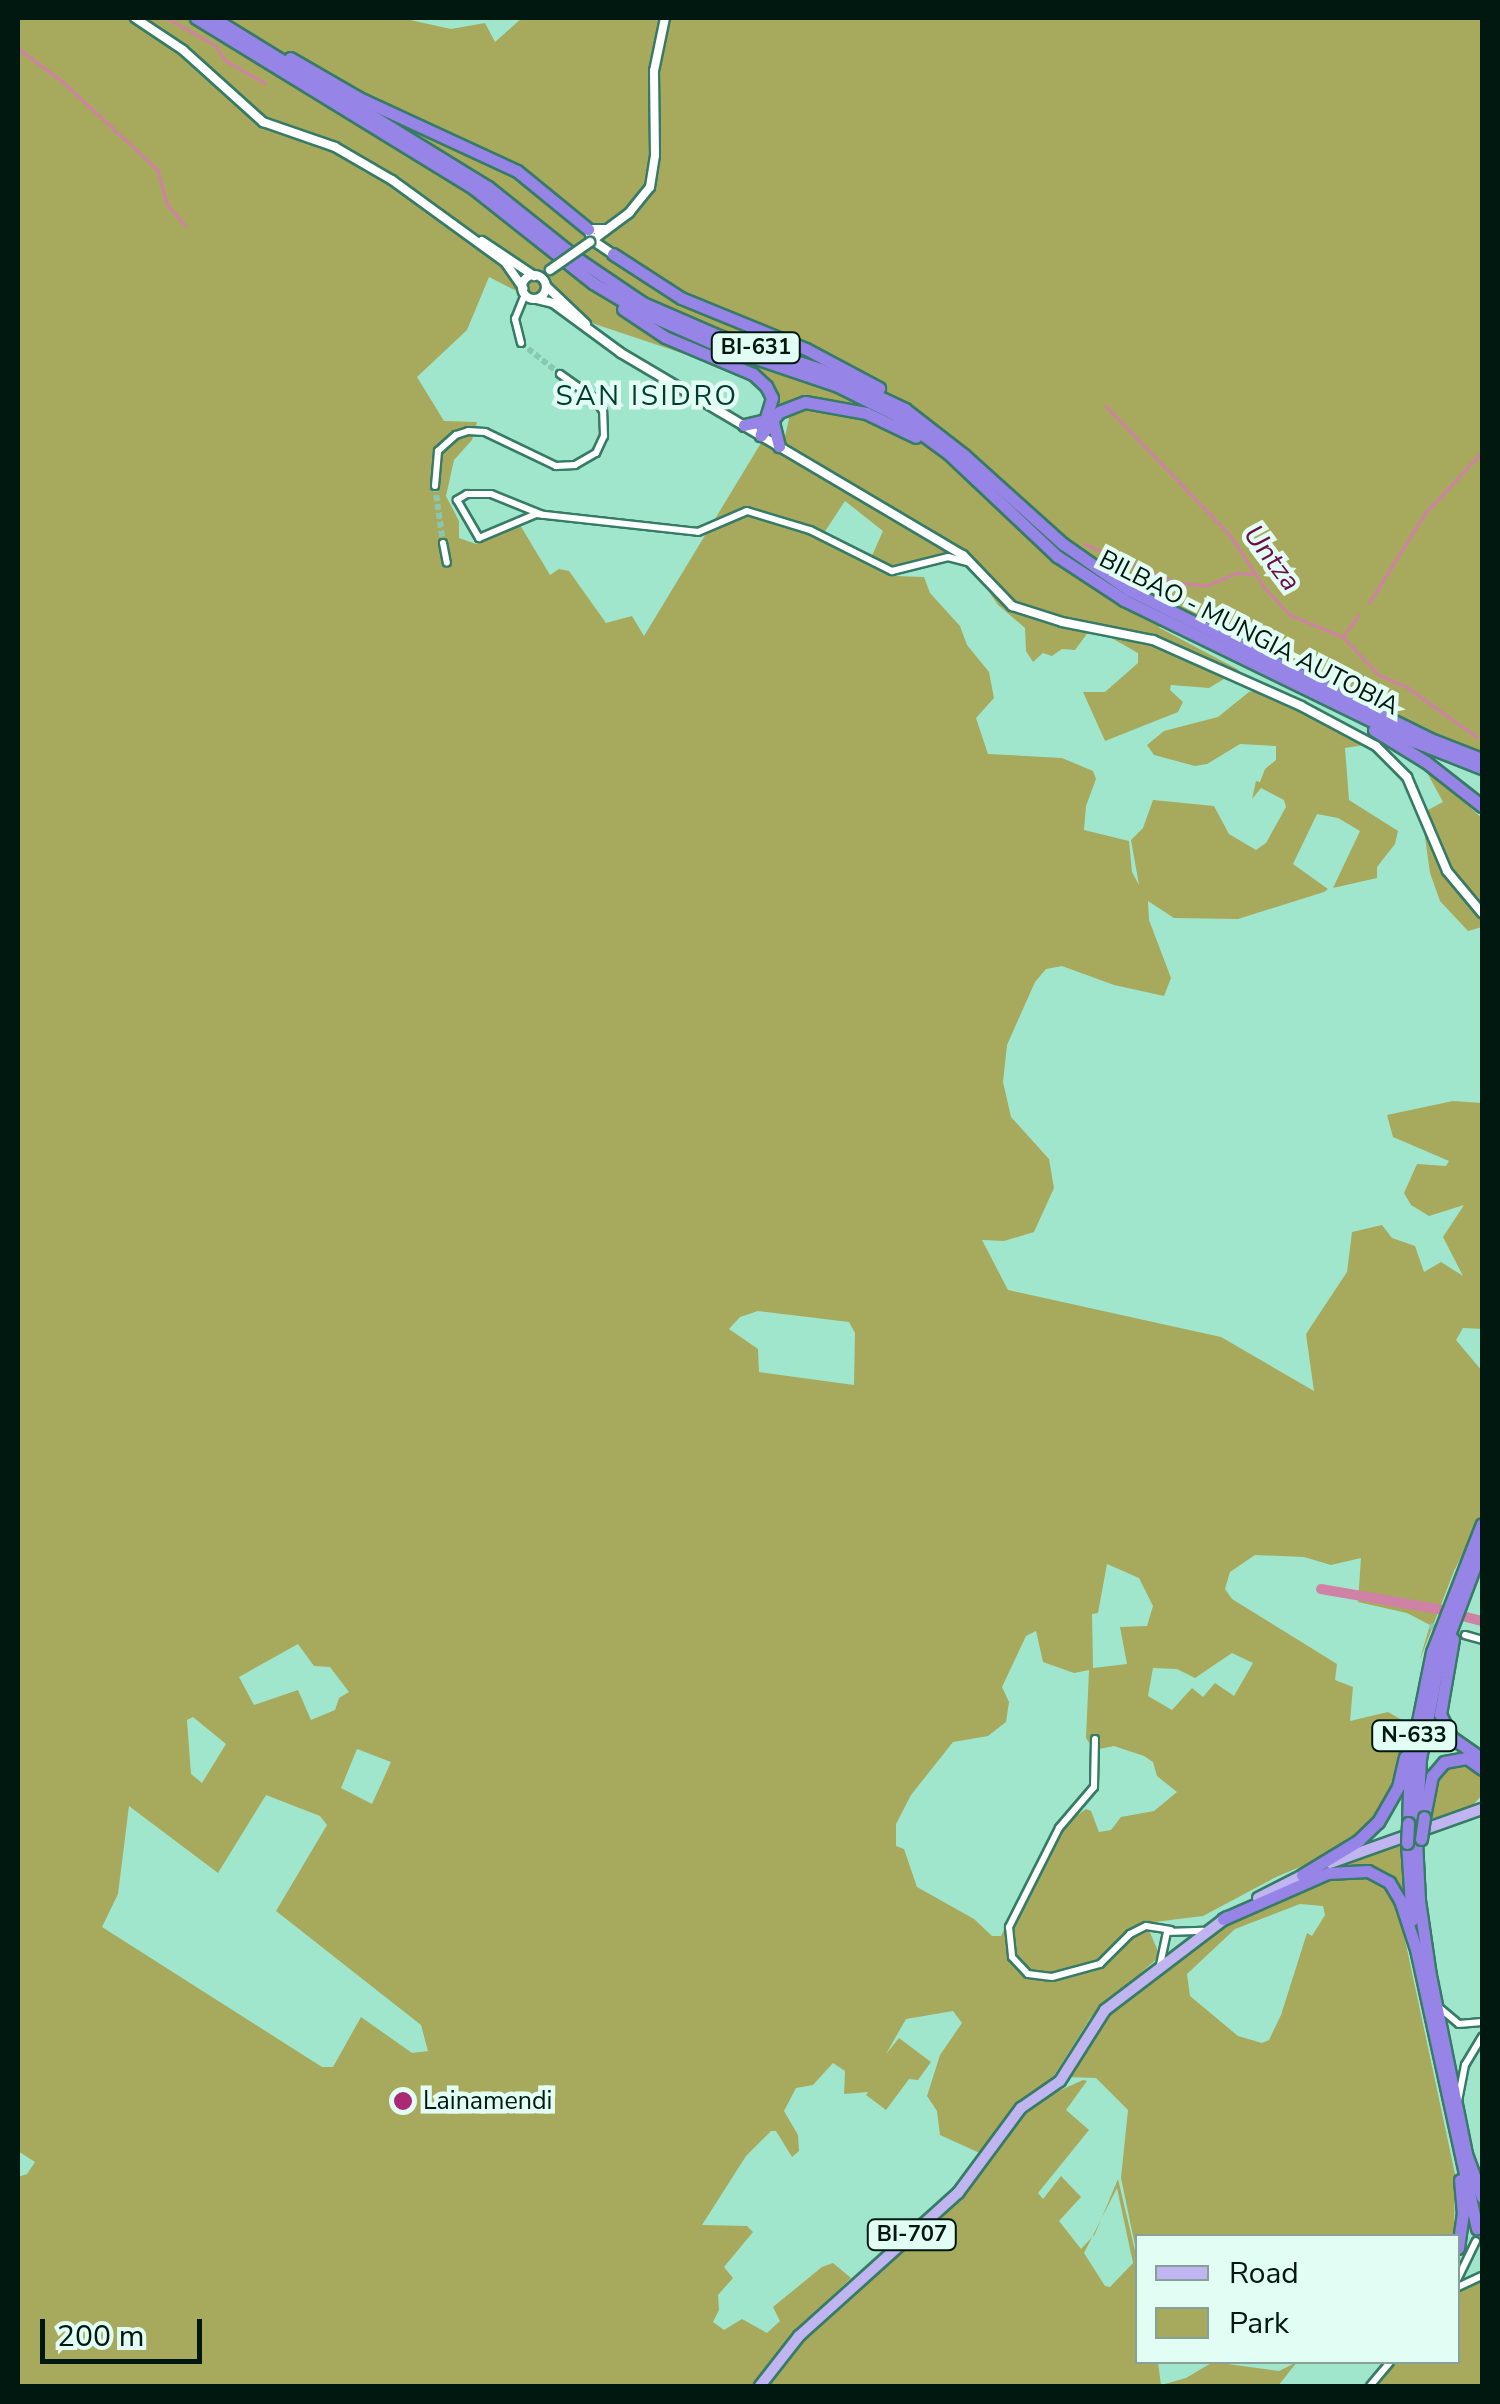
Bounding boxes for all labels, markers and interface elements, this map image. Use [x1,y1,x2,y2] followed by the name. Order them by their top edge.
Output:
[708,331,804,365] road number: BI-631
[556,379,738,413] district label: SAN ISIDRO
[1236,518,1308,598] water label: Untza
[1094,544,1404,722] street label: BILBAO - MUNGIA AUTOBIA
[1369,1719,1459,1753] road number: N-633
[423,2086,552,2116] place label: Lainamendi
[392,2090,414,2112] marker: Lainamendi
[864,2218,960,2252] road number: BI-707
[1135,2234,1460,2364] legend
[1229,2253,1299,2294] text: Road
[45,2299,208,2361] scale bar
[1229,2303,1289,2344] text: Park
[57,2316,144,2357] text: 200 m

